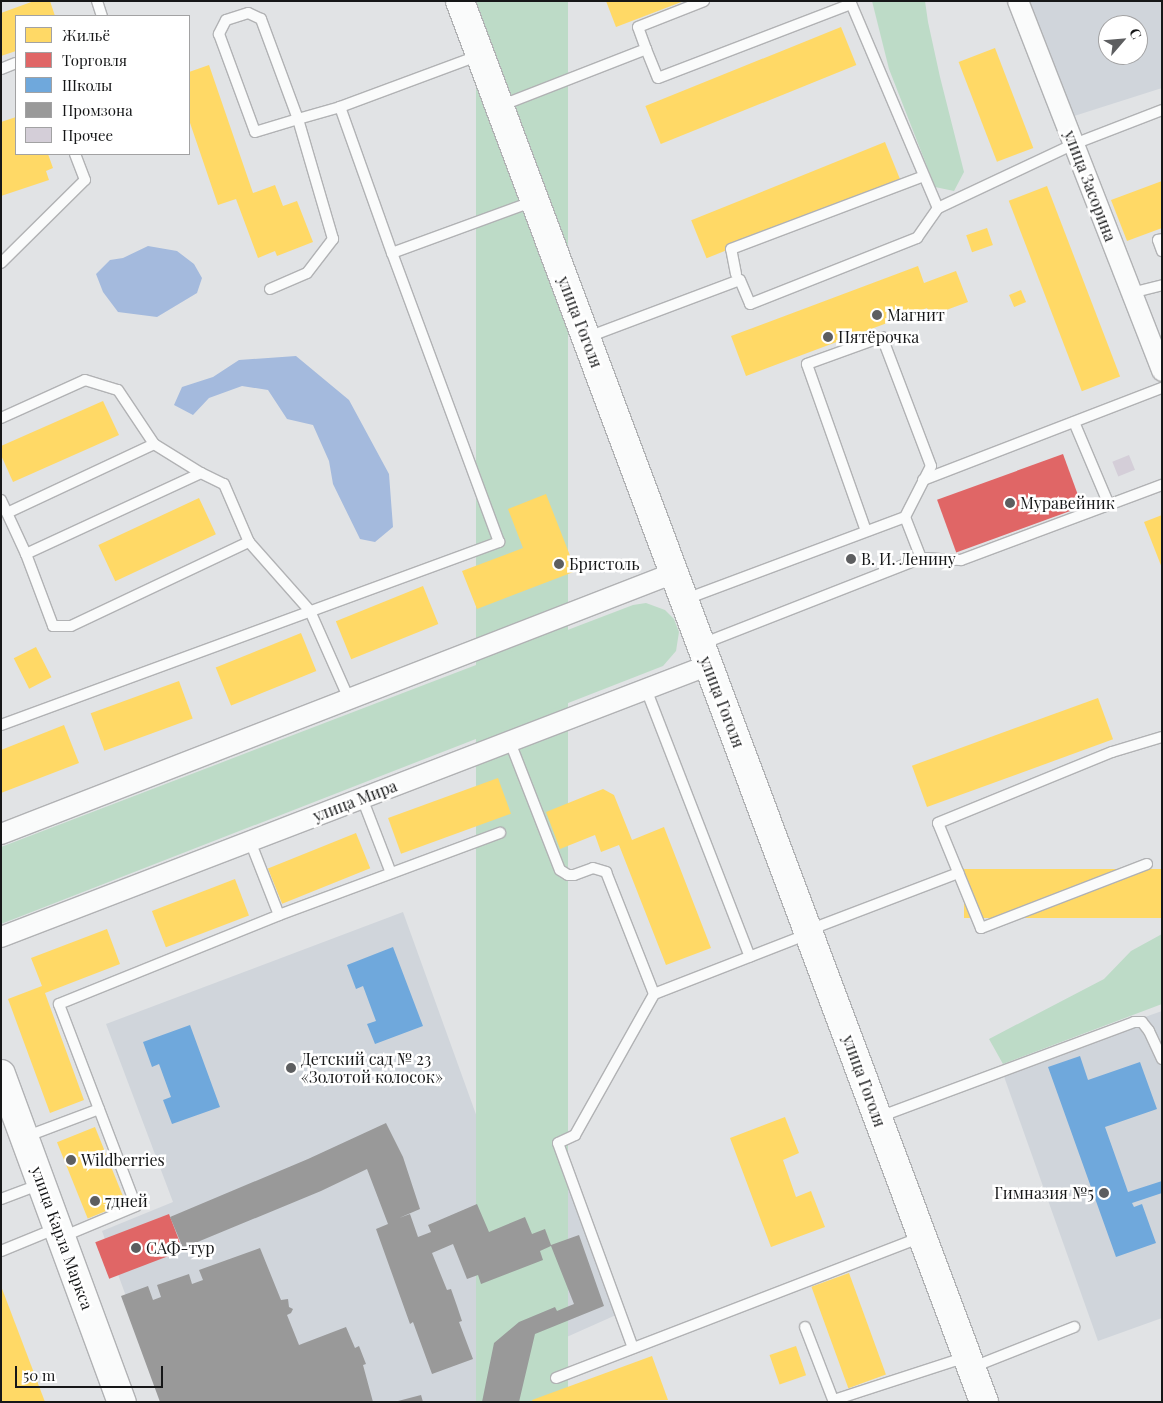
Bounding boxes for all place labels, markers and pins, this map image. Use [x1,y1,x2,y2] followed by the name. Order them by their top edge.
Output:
[887,305,945,325] place label: Магнит
[871,309,883,321] marker: Магнит
[838,327,919,347] place label: Пятёрочка
[822,331,834,343] marker: Пятёрочка
[1020,493,1115,513] place label: Муравейник
[1004,497,1016,509] marker: Муравейник
[861,549,956,569] place label: В. И. Ленину
[845,553,857,565] marker: В. И. Ленину
[569,554,639,574] place label: Бристоль
[553,558,565,570] marker: Бристоль
[301,1049,443,1087] place label: Детский сад № 23 «Золотой колосок»
[285,1062,297,1074] marker: Детский сад № 23 «Золотой колосок»
[81,1150,165,1170] place label: Wildberries
[65,1154,77,1166] marker: Wildberries
[994,1183,1094,1203] place label: Гимназия №5
[1098,1187,1110,1199] marker: Гимназия №5
[105,1191,148,1211] place label: 7дней
[89,1195,101,1207] marker: 7дней
[146,1238,215,1258] place label: САФ-тур
[130,1242,142,1254] marker: САФ-тур

